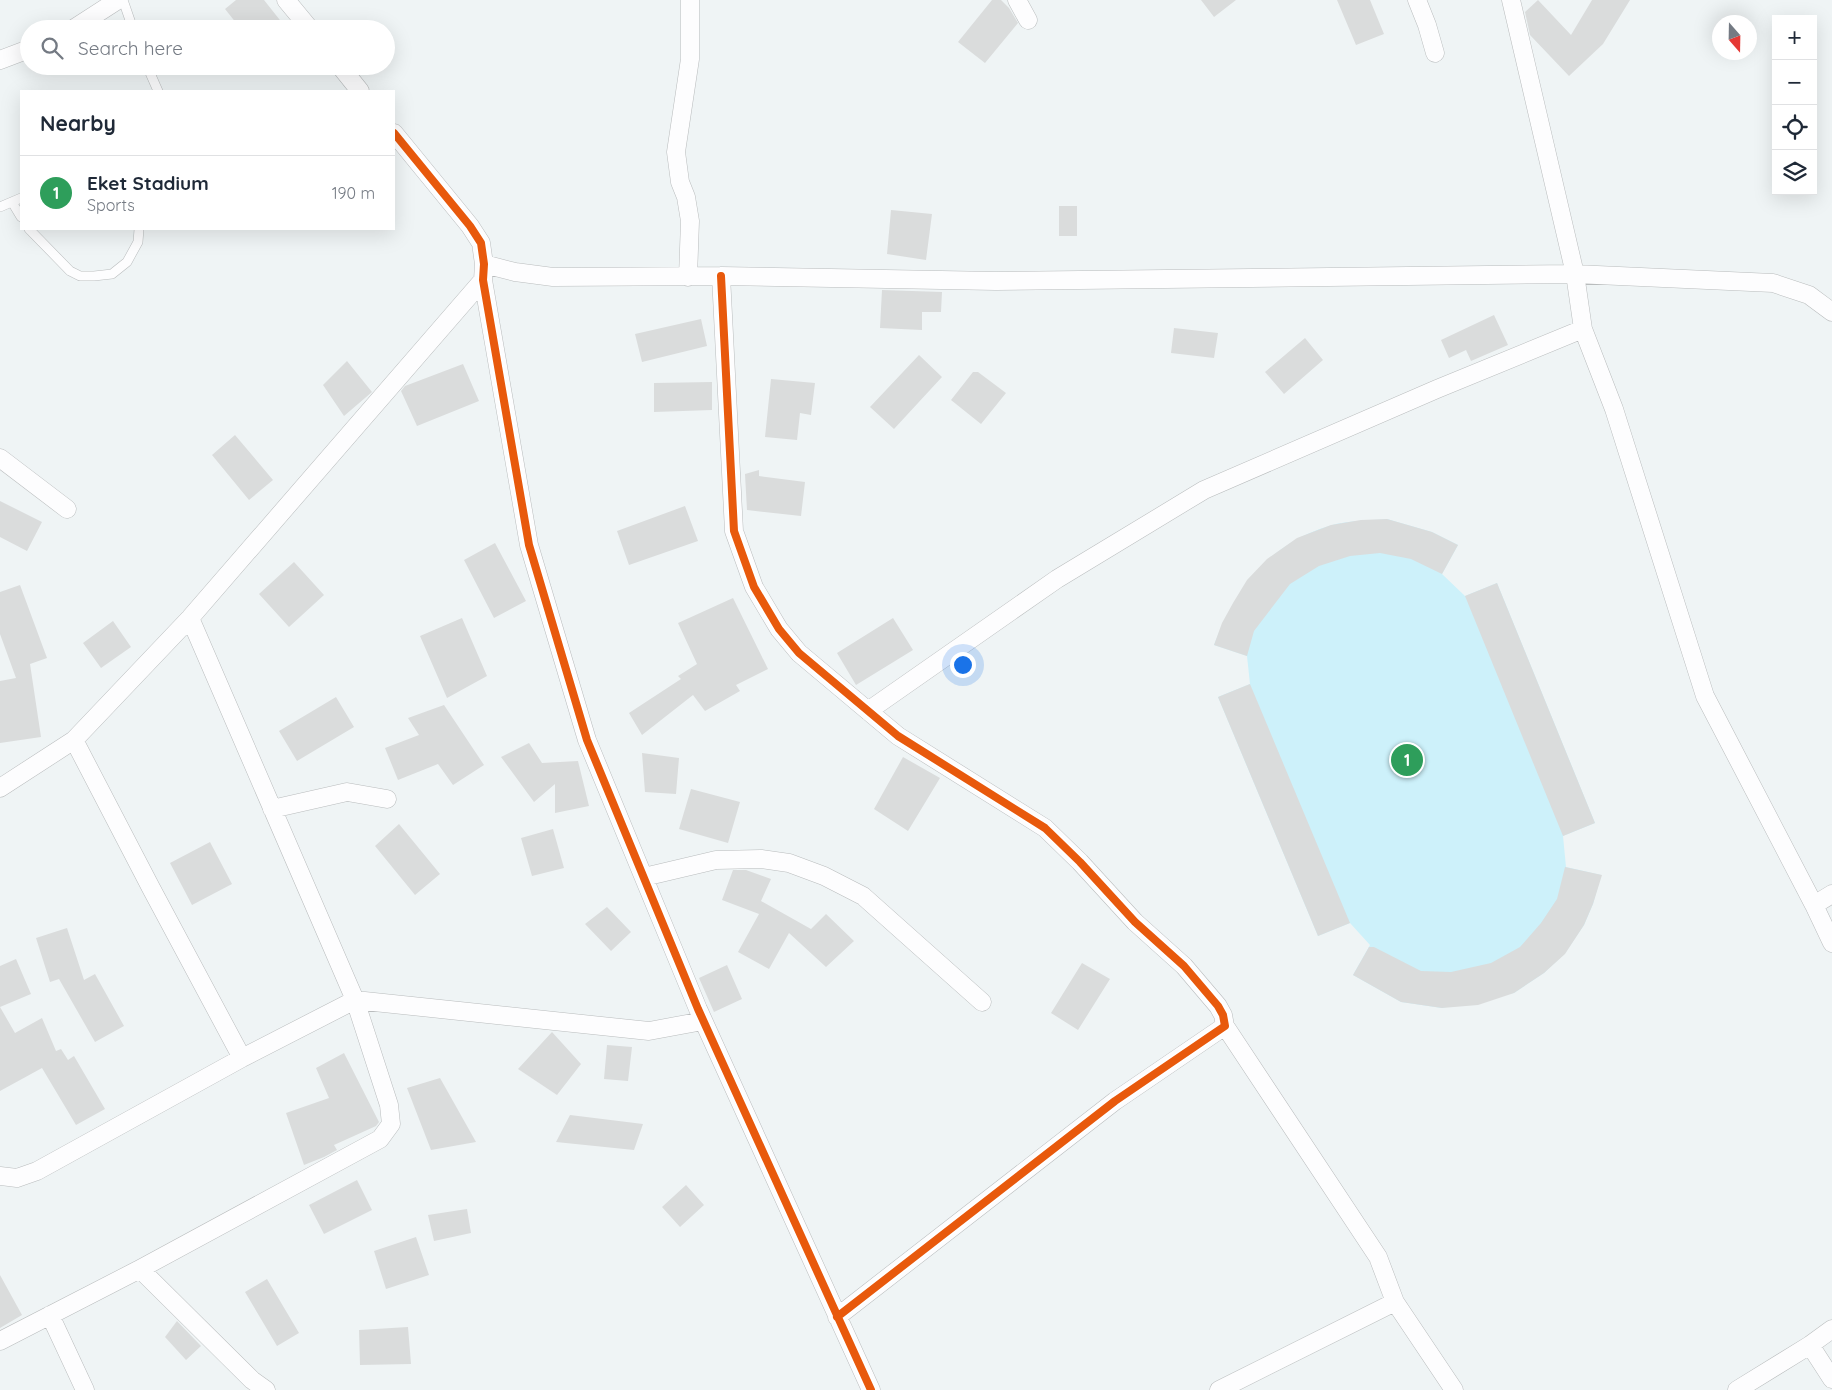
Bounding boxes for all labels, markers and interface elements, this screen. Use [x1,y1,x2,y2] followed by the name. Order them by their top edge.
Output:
[1712,15,1757,60] north arrow
[1772,15,1817,195] map controls
[1772,15,1817,60] button: +
[20,20,395,75] search box
[38,34,66,62] icon: search
[78,36,183,60] text: Search here
[1772,60,1817,105] button: −
[1772,105,1817,150] button: locate
[40,110,116,136] text: Nearby
[1772,150,1817,195] button: layers
[87,171,209,195] text: Eket Stadium
[53,183,59,203] text: 1
[332,183,375,203] text: 190 m
[87,195,135,215] text: Sports
[950,652,976,678] your location
[1391,741,1423,779] pin: 1

